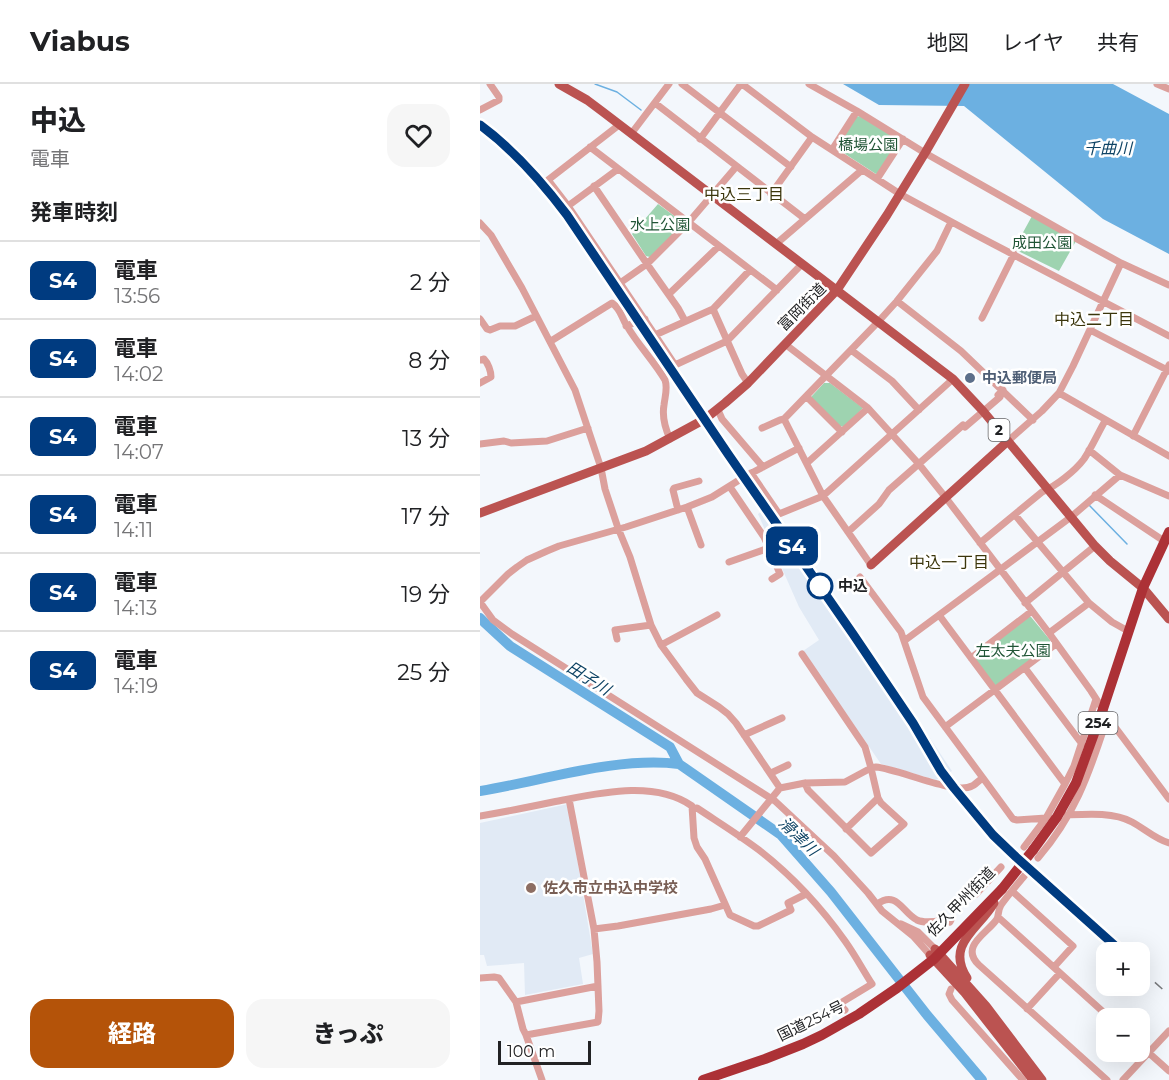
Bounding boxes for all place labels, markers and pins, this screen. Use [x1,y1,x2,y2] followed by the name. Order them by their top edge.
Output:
[982,368,1057,387] place label: 中込郵便局
[963,371,977,385] marker: 中込郵便局
[807,573,833,599] marker: 中込
[838,576,868,595] place label: 中込
[543,878,678,897] place label: 佐久市立中込中学校
[524,881,538,895] marker: 佐久市立中込中学校

